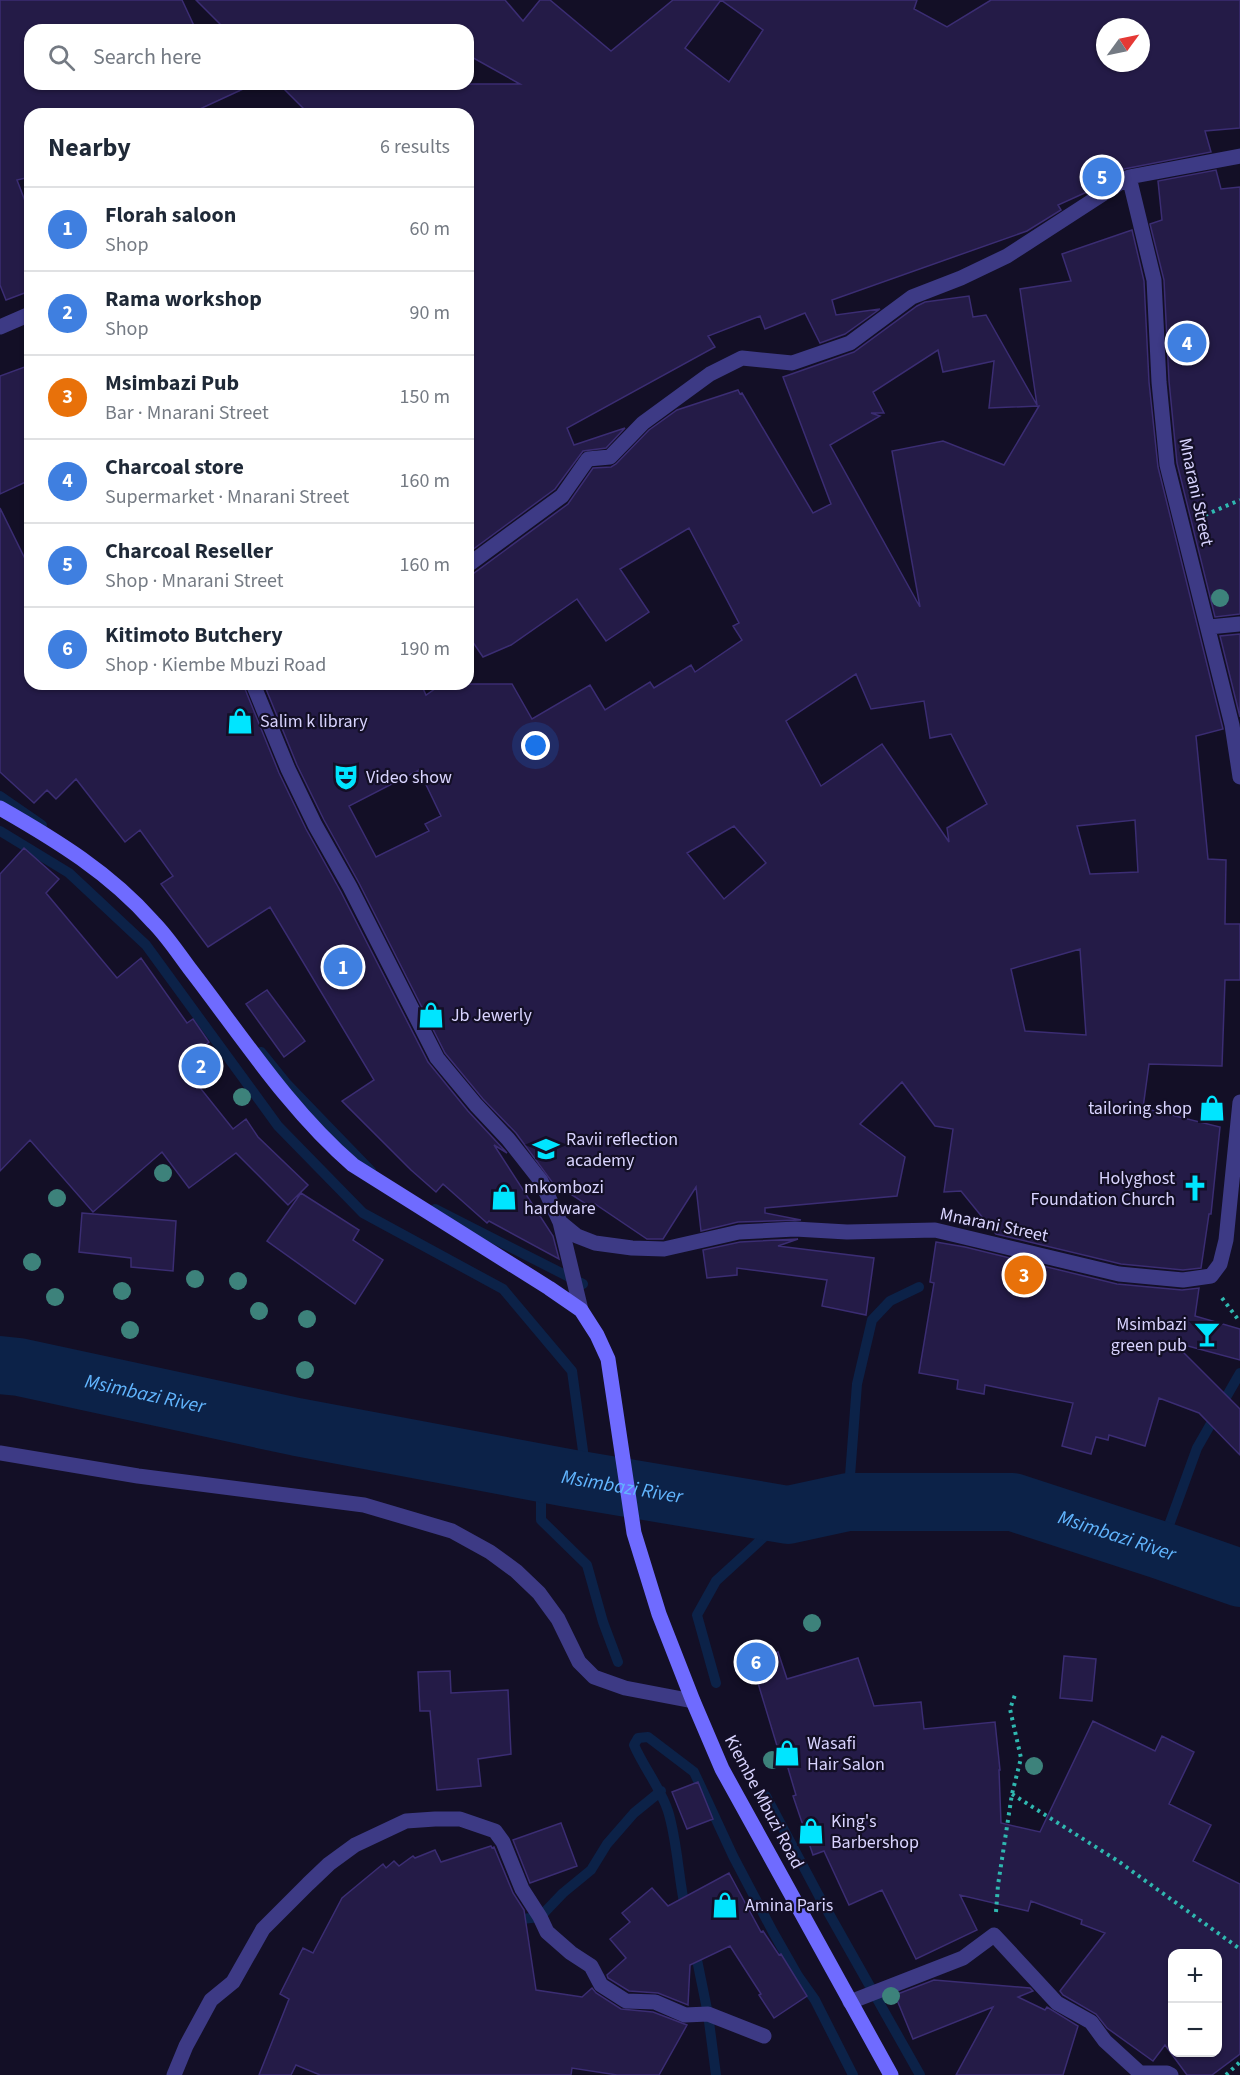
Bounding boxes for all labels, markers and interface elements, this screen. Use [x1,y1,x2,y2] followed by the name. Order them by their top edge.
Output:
[1096,18,1150,72] north arrow
[24,24,474,90] search box
[45,41,78,74] icon: search
[93,41,201,73] text: Search here
[48,129,131,166] text: Nearby
[380,133,450,161] text: 6 results
[1082,154,1122,200] pin: 5
[105,199,236,231] text: Florah saloon
[62,215,73,243] text: 1
[410,215,450,243] text: 60 m
[105,231,149,259] text: Shop
[105,283,262,315] text: Rama workshop
[62,299,73,327] text: 2
[410,299,450,327] text: 90 m
[105,315,149,343] text: Shop
[1168,320,1206,366] pin: 4
[105,367,239,399] text: Msimbazi Pub
[62,383,73,411] text: 3
[400,383,450,411] text: 150 m
[105,399,269,427] text: Bar · Mnarani Street
[1172,436,1220,548] street label: Mnarani Street
[105,451,244,483] text: Charcoal store
[62,467,73,495] text: 4
[400,467,450,495] text: 160 m
[105,483,349,511] text: Supermarket · Mnarani Street
[105,535,273,567] text: Charcoal Reseller
[62,551,73,579] text: 5
[400,551,450,579] text: 160 m
[105,567,284,595] text: Shop · Mnarani Street
[105,619,283,651] text: Kitimoto Butchery
[62,635,73,663] text: 6
[400,635,450,663] text: 190 m
[105,651,326,679] text: Shop · Kiembe Mbuzi Road
[225,706,255,736] shop icon: Salim k library
[260,709,368,734] place label: Salim k library
[521,731,550,760] your location
[331,762,361,792] theatre icon: Video show
[366,765,452,790] place label: Video show
[324,944,362,990] pin: 1
[416,1000,446,1030] shop icon: Jb Jewerly
[451,1003,532,1028] place label: Jb Jewerly
[182,1044,220,1088] pin: 2
[1197,1093,1227,1123] shop icon: tailoring shop
[1088,1096,1192,1121] place label: tailoring shop
[566,1127,678,1173] place label: Ravii reflection academy
[531,1134,561,1164] school or university icon: Ravii reflection academy
[1031,1166,1175,1212] place label: Holyghost Foundation Church
[1180,1173,1210,1203] church icon: Holyghost Foundation Church
[524,1175,604,1221] place label: mkombozi hardware
[489,1182,519,1212] shop icon: mkombozi hardware
[938,1201,1050,1249] street label: Mnarani Street
[1004,1252,1044,1298] pin: 3
[1111,1312,1187,1358] place label: Msimbazi green pub
[1192,1319,1222,1349] bar icon: Msimbazi green pub
[82,1368,209,1421] water label: Msimbazi River
[559,1463,686,1511] water label: Msimbazi River
[1054,1504,1181,1569] water label: Msimbazi River
[736,1640,776,1684] pin: 6
[718,1731,810,1873] street label: Kiembe Mbuzi Road
[807,1731,885,1777] place label: Wasafi Hair Salon
[772,1738,802,1768] shop icon: Wasafi Hair Salon
[831,1809,919,1855] place label: King's Barbershop
[796,1816,826,1846] shop icon: King's Barbershop
[710,1890,740,1920] shop icon: Amina Paris
[745,1893,833,1918] place label: Amina Paris
[1168,1949,1222,2057] map controls
[1168,1949,1222,2003] button: +
[1168,2003,1222,2057] button: −

